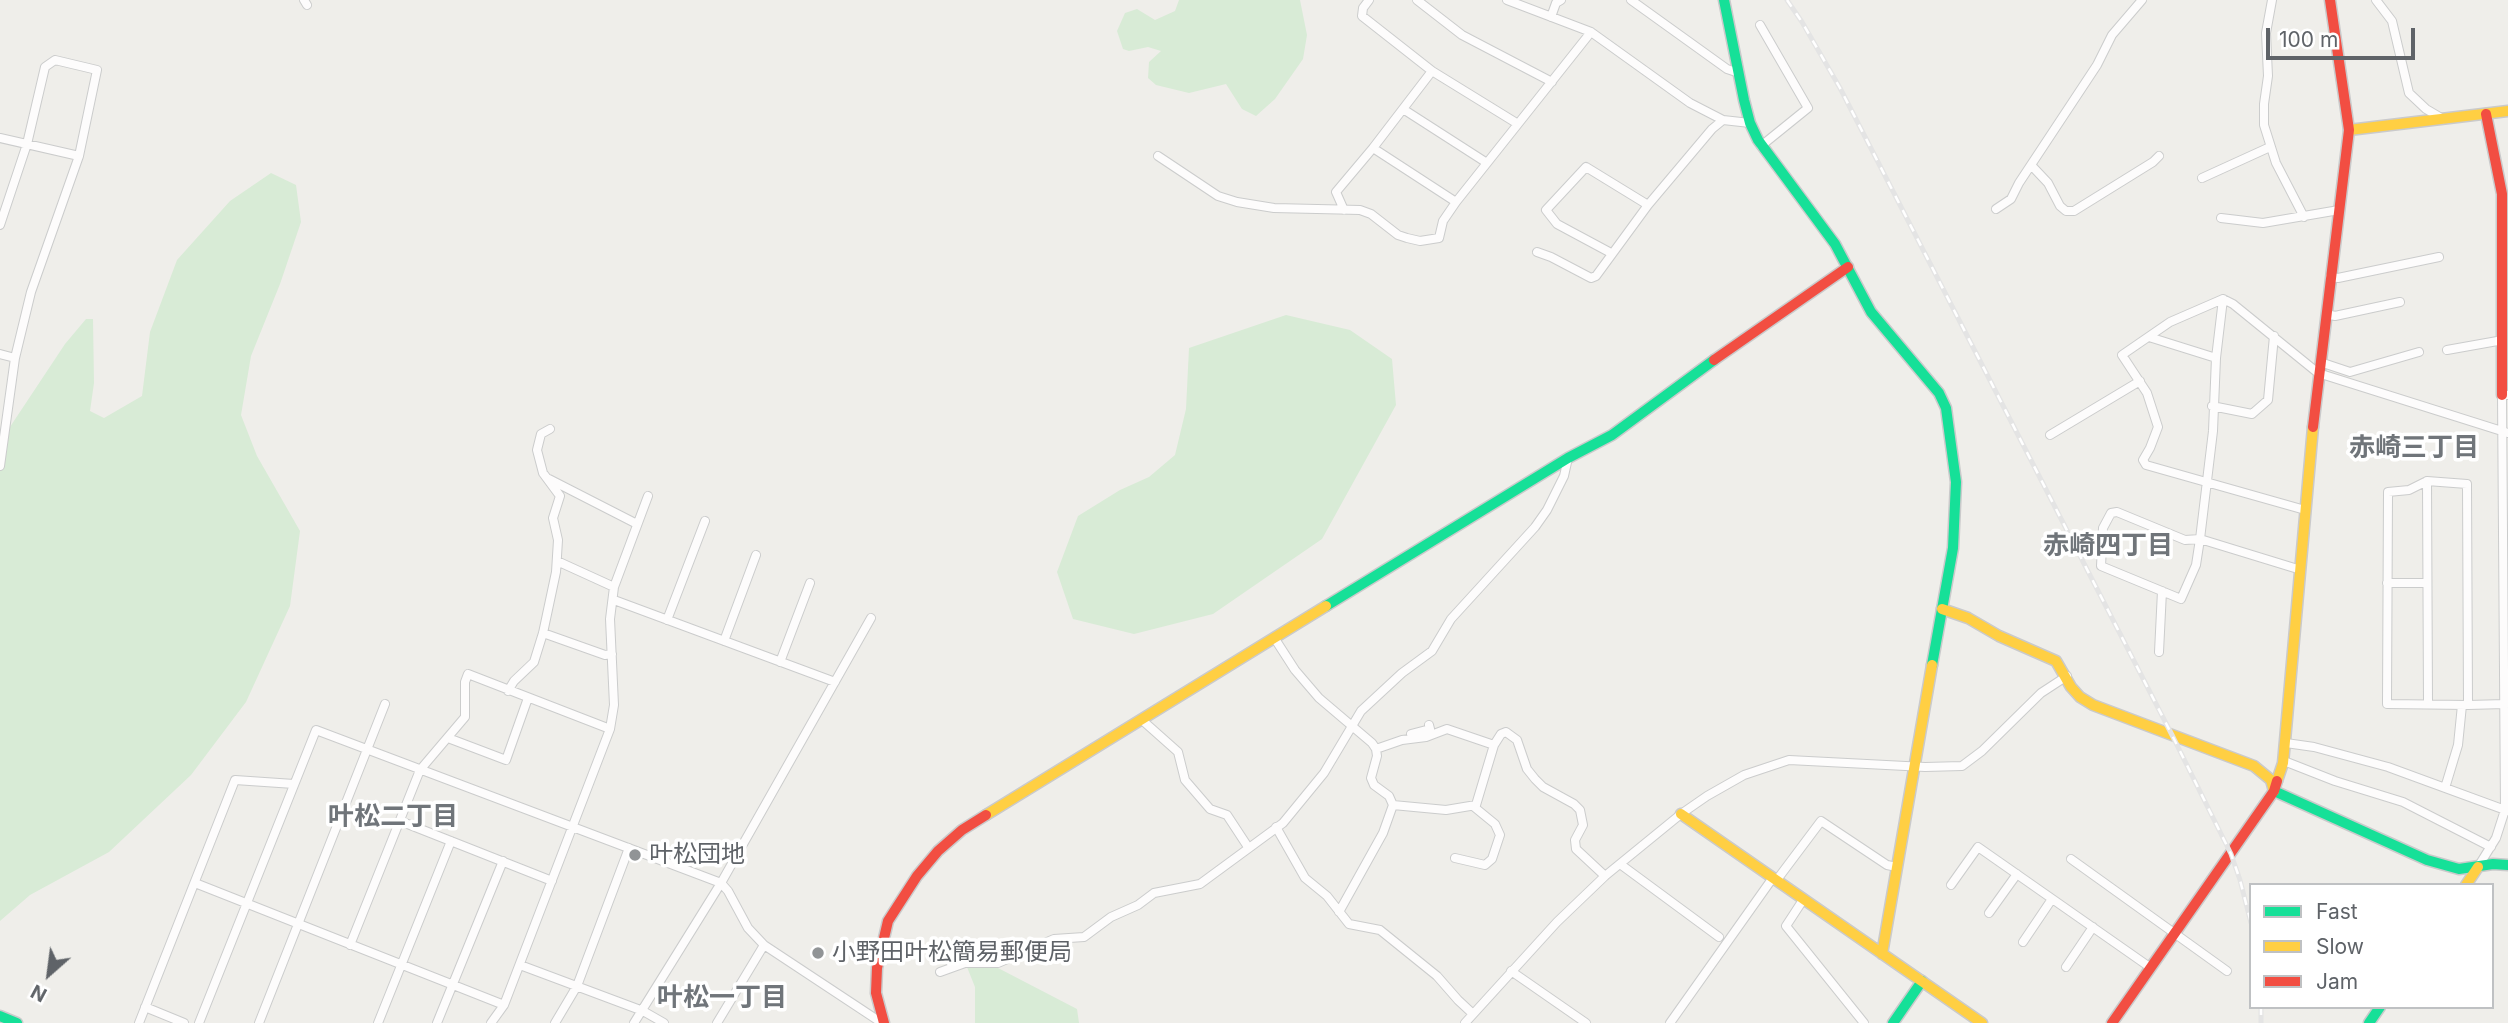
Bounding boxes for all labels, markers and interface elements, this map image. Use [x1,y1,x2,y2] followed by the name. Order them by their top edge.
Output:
[2270,14,2419,58] scale bar
[2279,27,2338,52] text: 100 m
[2349,432,2479,464] district label: 赤崎三丁目
[2043,530,2173,562] district label: 赤崎四丁目
[328,801,458,833] district label: 叶松二丁目
[649,841,745,869] place label: 叶松団地
[627,847,643,863] marker: 叶松団地
[2249,883,2494,1009] legend
[2316,899,2358,924] text: Fast
[2316,934,2364,959] text: Slow
[14,939,84,1009] north arrow
[832,939,1072,967] place label: 小野田叶松簡易郵便局
[810,945,826,961] marker: 小野田叶松簡易郵便局
[2316,969,2358,994] text: Jam
[27,979,51,1007] text: N
[657,982,787,1014] district label: 叶松一丁目

